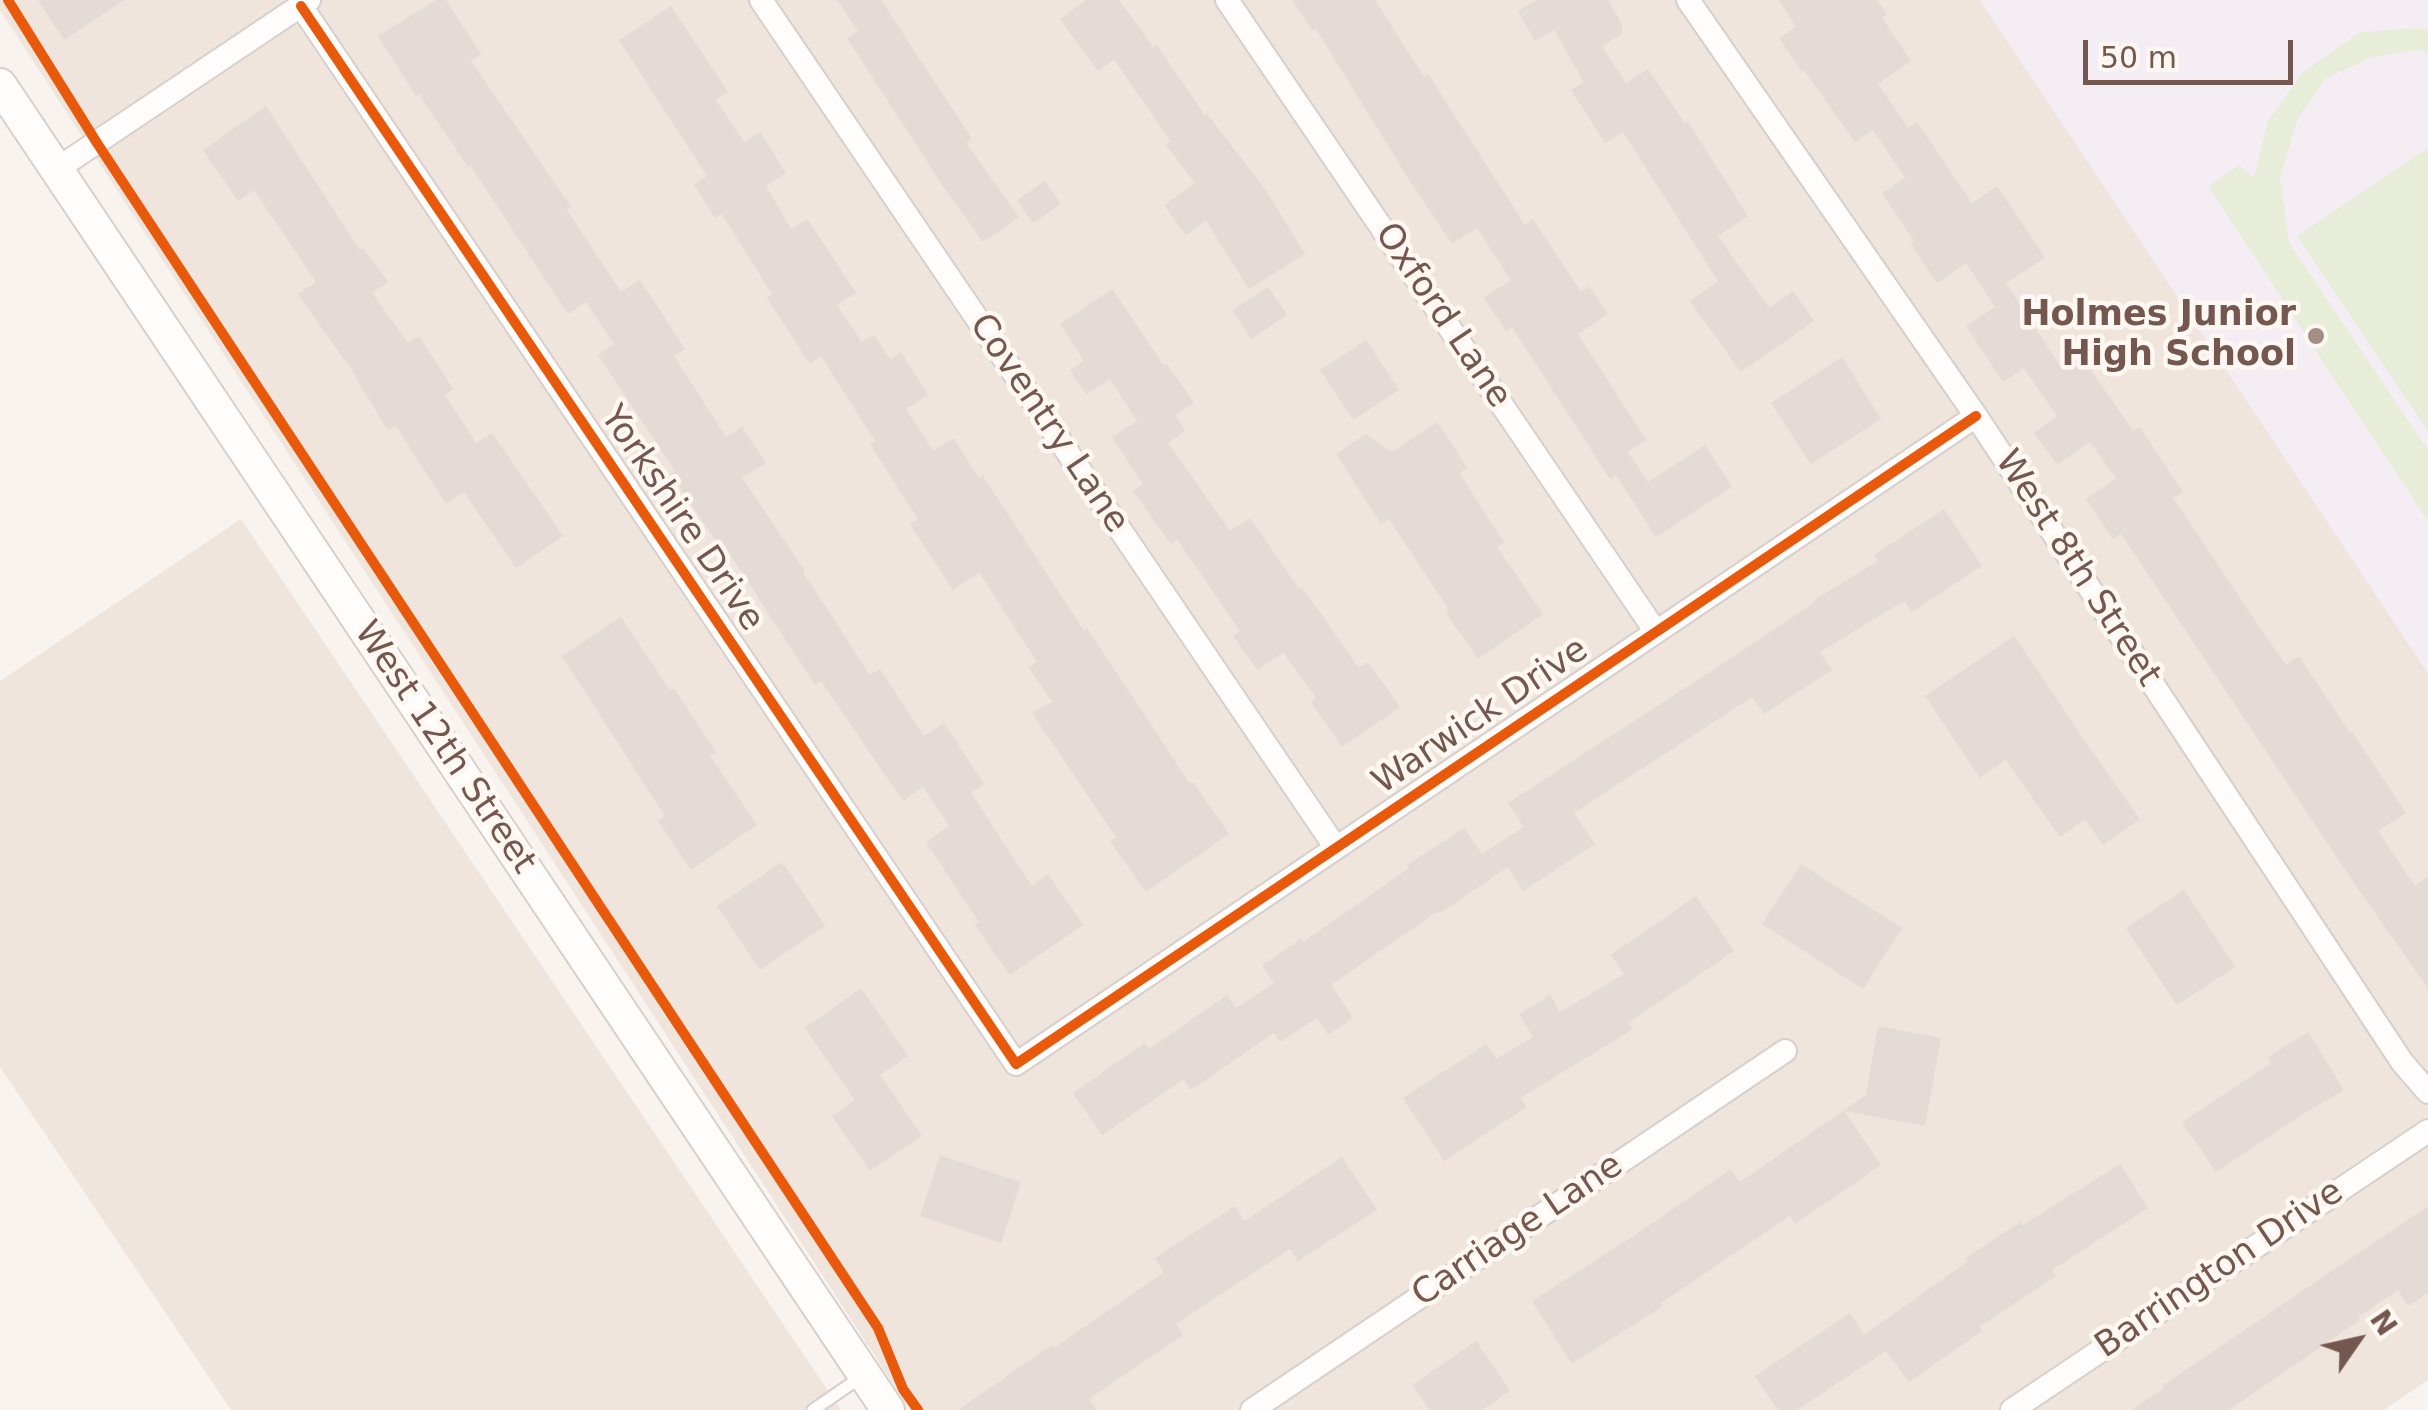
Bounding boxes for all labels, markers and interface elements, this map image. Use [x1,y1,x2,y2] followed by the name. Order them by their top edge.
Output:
[2088,20,2298,82] scale bar
[2100,40,2177,75] text: 50 m
[1365,216,1519,416] street label: Oxford Lane
[2021,295,2296,377] place label: Holmes Junior High School
[959,307,1137,541] street label: Coventry Lane
[2305,325,2327,347] marker: Holmes Junior High School
[590,398,772,640] street label: Yorkshire Drive
[1985,443,2169,695] street label: West 8th Street
[344,614,544,882] street label: West 12th Street
[1365,630,1597,804] street label: Warwick Drive
[1405,1145,1631,1317] street label: Carriage Lane
[2088,1172,2352,1368] street label: Barrington Drive
[2308,1290,2408,1390] north arrow
[2363,1304,2404,1342] text: N

